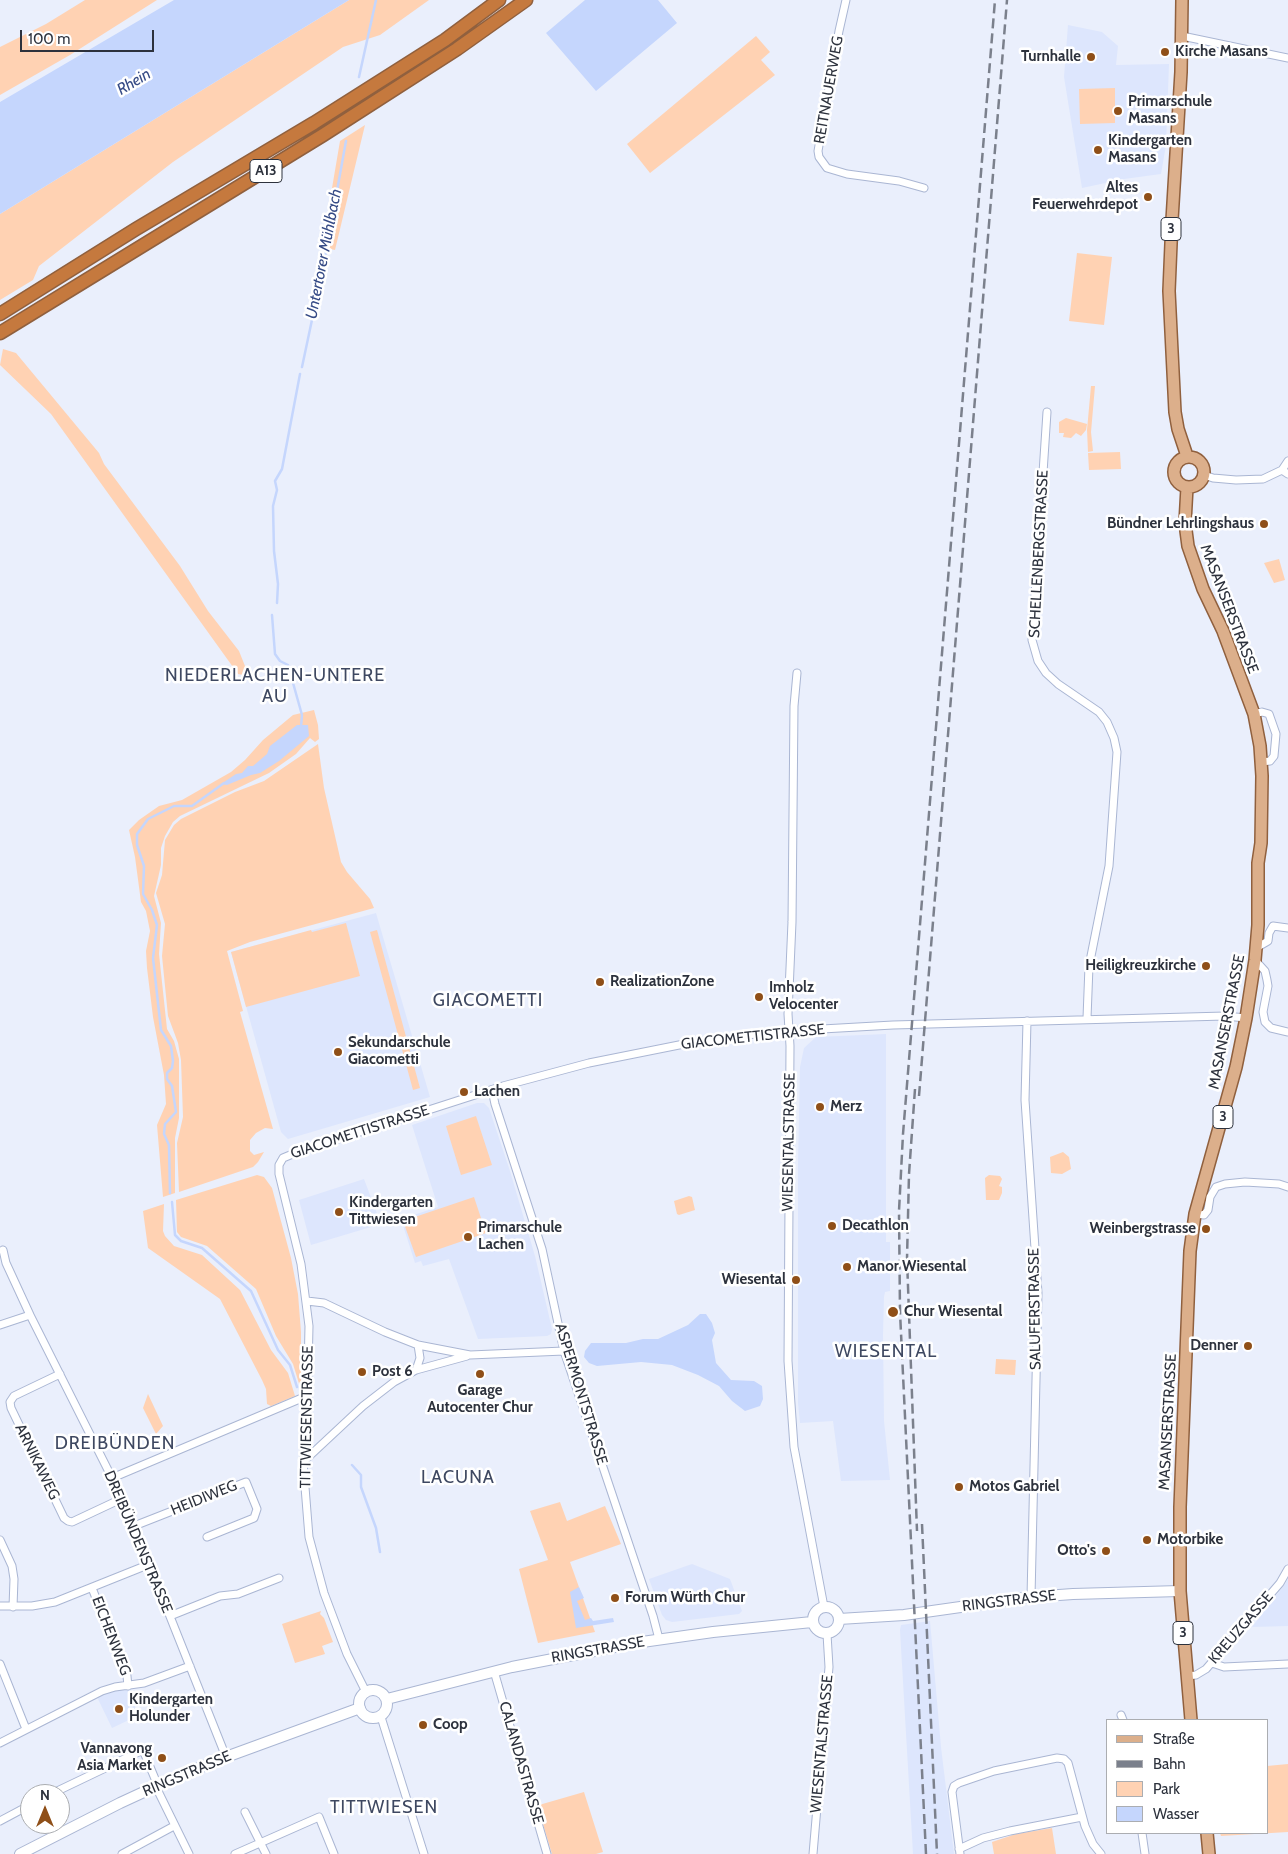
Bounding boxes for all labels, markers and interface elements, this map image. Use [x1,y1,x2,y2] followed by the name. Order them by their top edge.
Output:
[22,20,156,52] scale bar
[28,30,70,48] text: 100 m
[811,35,847,145] street label: REITNAUERWEG
[1175,43,1268,61] place label: Kirche Masans
[1159,46,1171,58] marker: Kirche Masans
[1021,48,1081,66] place label: Turnhalle
[1085,51,1097,63] marker: Turnhalle
[114,64,154,100] water label: Rhein
[1128,93,1212,128] place label: Primarschule Masans
[1112,105,1124,117] marker: Primarschule Masans
[1108,132,1192,167] place label: Kindergarten Masans
[1092,144,1104,156] marker: Kindergarten Masans
[250,160,282,182] road number: A13
[1032,179,1138,214] place label: Altes Feuerwehrdepot
[302,187,346,321] water label: Untertorer Mühlbach
[1142,191,1154,203] marker: Altes Feuerwehrdepot
[1161,218,1181,240] road number: 3
[1026,470,1052,638] street label: SCHELLENBERGSTRASSE
[1107,515,1254,533] place label: Bündner Lehrlingshaus
[1258,518,1270,530] marker: Bündner Lehrlingshaus
[1196,542,1262,676] street label: MASANSERSTRASSE
[163,665,387,708] district label: NIEDERLACHEN-UNTERE AU
[1205,953,1249,1091] street label: MASANSERSTRASSE
[1085,957,1196,975] place label: Heiligkreuzkirche
[1200,960,1212,972] marker: Heiligkreuzkirche
[610,973,714,991] place label: RealizationZone
[594,976,606,988] marker: RealizationZone
[769,979,838,1014] place label: Imholz Velocenter
[432,990,544,1012] district label: GIACOMETTI
[753,991,765,1003] marker: Imholz Velocenter
[680,1020,826,1054] street label: GIACOMETTISTRASSE
[348,1034,450,1069] place label: Sekundarschule Giacometti
[332,1046,344,1058] marker: Sekundarschule Giacometti
[779,1072,799,1212] street label: WIESENTALSTRASSE
[474,1083,520,1101] place label: Lachen
[458,1086,470,1098] marker: Lachen
[830,1098,862,1116] place label: Merz
[288,1101,432,1163] street label: GIACOMETTISTRASSE
[814,1101,826,1113] marker: Merz
[1213,1106,1233,1128] road number: 3
[349,1194,433,1229] place label: Kindergarten Tittwiesen
[333,1206,345,1218] marker: Kindergarten Tittwiesen
[842,1217,909,1235] place label: Decathlon
[478,1219,562,1254] place label: Primarschule Lachen
[826,1220,838,1232] marker: Decathlon
[1090,1220,1196,1238] place label: Weinbergstrasse
[1200,1223,1212,1235] marker: Weinbergstrasse
[462,1231,474,1243] marker: Primarschule Lachen
[1025,1248,1045,1370] street label: SALUFERSTRASSE
[857,1258,967,1276] place label: Manor Wiesental
[841,1261,853,1273] marker: Manor Wiesental
[721,1271,786,1289] place label: Wiesental
[790,1274,802,1286] marker: Wiesental
[904,1303,1002,1321] place label: Chur Wiesental
[886,1305,900,1319] marker: Chur Wiesental
[551,1321,611,1467] street label: ASPERMONTSTRASSE
[1190,1337,1238,1355] place label: Denner
[1242,1340,1254,1352] marker: Denner
[834,1341,938,1363] district label: WIESENTAL
[297,1346,317,1488] street label: TITTWIESENSTRASSE
[1155,1353,1181,1491] street label: MASANSERSTRASSE
[372,1363,413,1381] place label: Post 6
[356,1366,368,1378] marker: Post 6
[474,1368,486,1380] marker: Garage Autocenter Chur
[427,1382,533,1417] place label: Garage Autocenter Chur
[11,1421,63,1503] street label: ARNIKAWEG
[53,1433,177,1455] district label: DREIBÜNDEN
[420,1467,496,1489] district label: LACUNA
[100,1468,176,1616] street label: DREIBÜNDENSTRASSE
[168,1477,240,1519] street label: HEIDIWEG
[969,1478,1059,1496] place label: Motos Gabriel
[953,1481,965,1493] marker: Motos Gabriel
[1157,1531,1223,1549] place label: Motorbike
[1141,1534,1153,1546] marker: Motorbike
[1057,1542,1096,1560] place label: Otto's
[1100,1545,1112,1557] marker: Otto's
[961,1586,1057,1616] street label: RINGSTRASSE
[1205,1588,1277,1668] street label: KREUZGASSE
[625,1589,745,1607] place label: Forum Würth Chur
[609,1592,621,1604] marker: Forum Würth Chur
[88,1594,134,1678] street label: EICHENWEG
[1173,1622,1193,1645] road number: 3
[550,1633,646,1667] street label: RINGSTRASSE
[807,1674,837,1814] street label: WIESENTALSTRASSE
[129,1691,213,1726] place label: Kindergarten Holunder
[495,1700,547,1826] street label: CALANDASTRASSE
[113,1703,125,1715] marker: Kindergarten Holunder
[433,1716,468,1734] place label: Coop
[417,1719,429,1731] marker: Coop
[1106,1719,1268,1834] legend
[1153,1730,1195,1748] text: Straße
[77,1740,152,1775] place label: Vannavong Asia Market
[140,1747,234,1801] street label: RINGSTRASSE
[156,1752,168,1764] marker: Vannavong Asia Market
[1153,1755,1186,1773] text: Bahn
[1153,1780,1180,1798] text: Park
[20,1784,70,1834] north arrow
[40,1786,50,1804] text: N
[329,1797,439,1819] district label: TITTWIESEN
[1153,1805,1199,1823] text: Wasser

